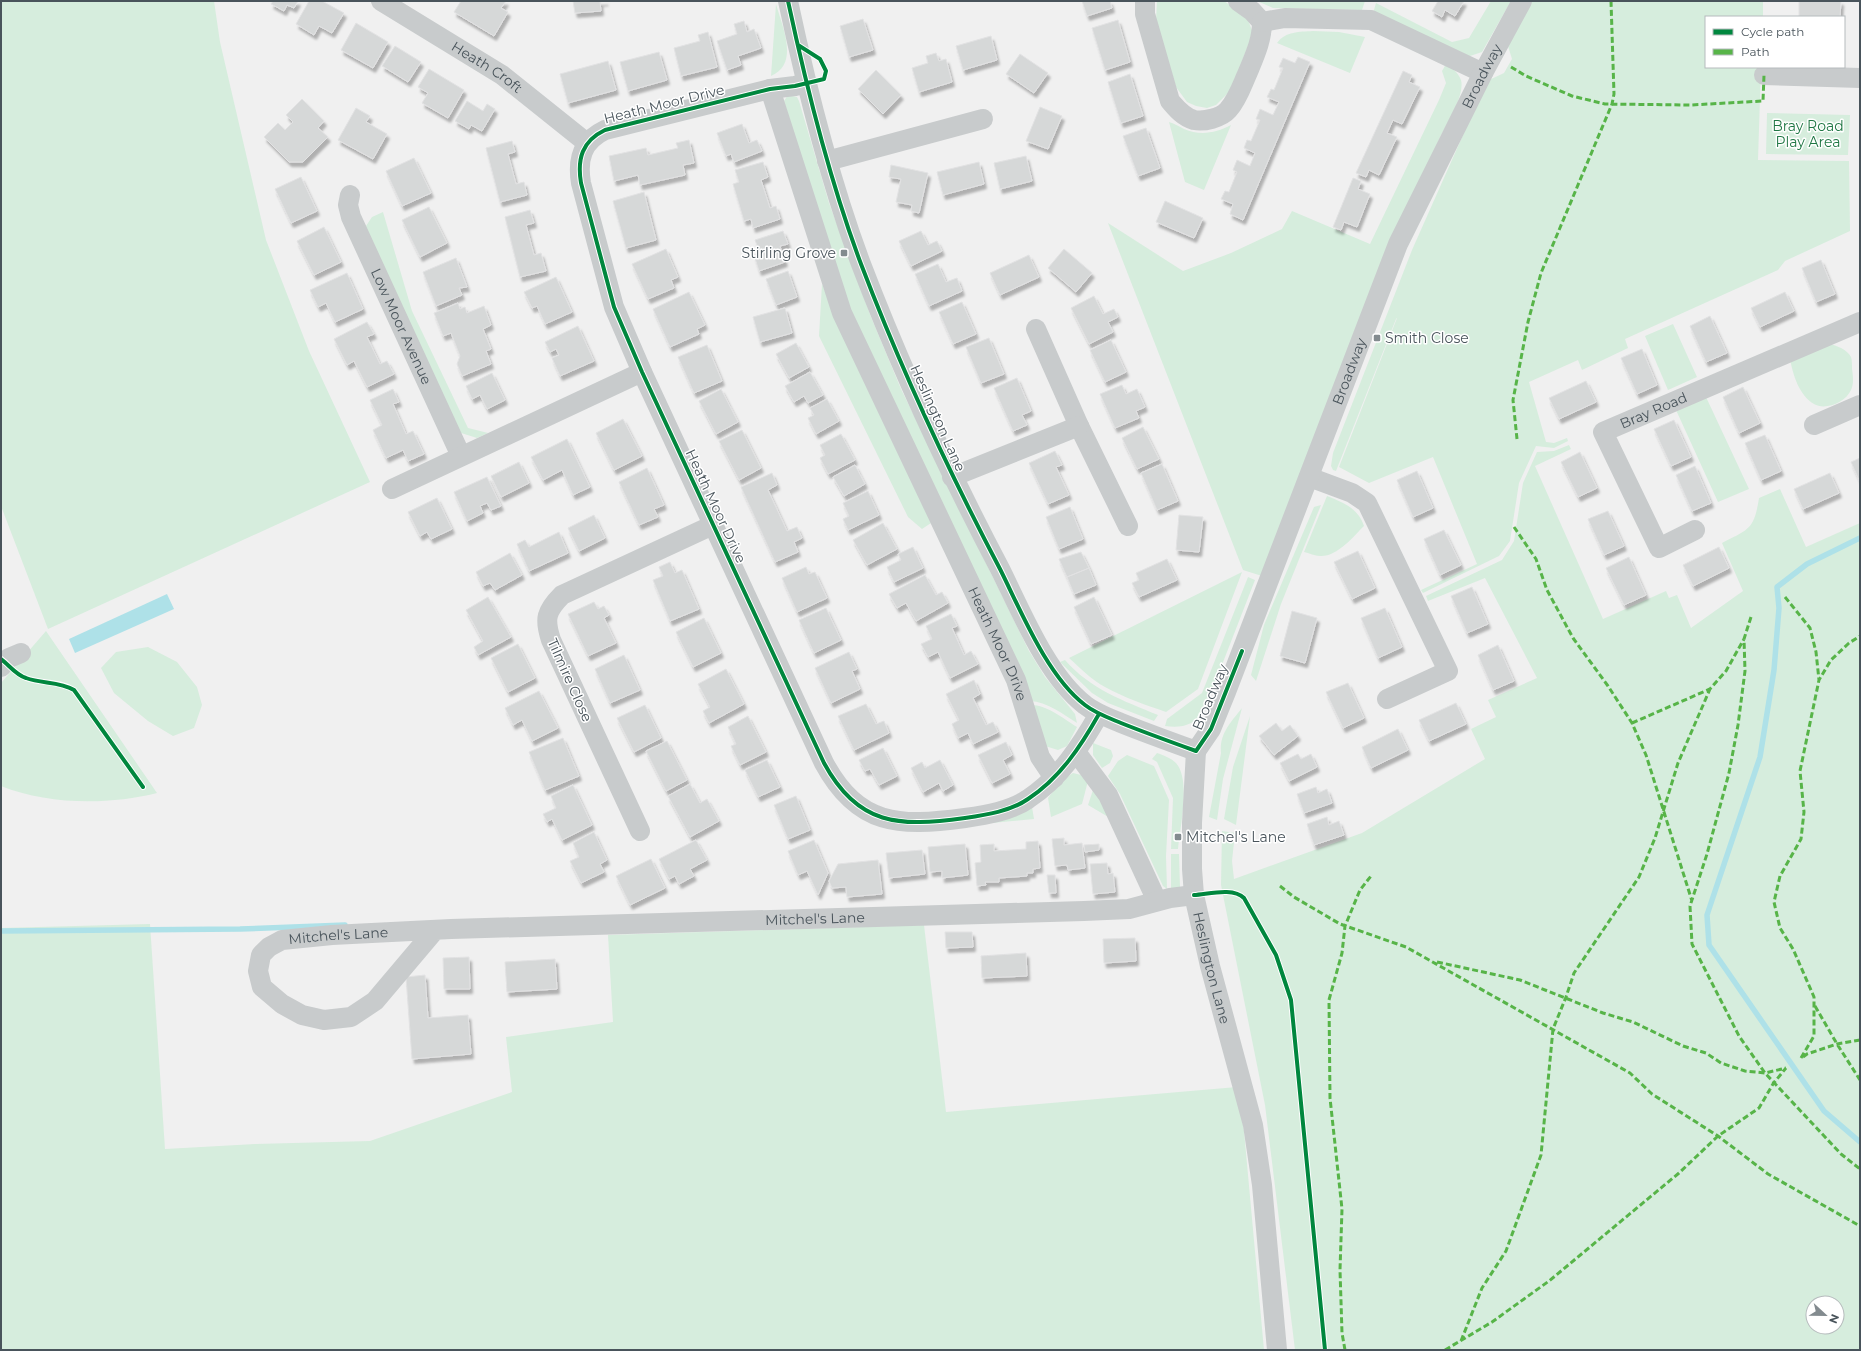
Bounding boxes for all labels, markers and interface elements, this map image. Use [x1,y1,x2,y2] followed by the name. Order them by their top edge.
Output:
[1705,16,1845,68] legend
[1741,24,1804,39] text: Cycle path
[448,37,526,97] street label: Heath Croft
[1458,41,1506,111] street label: Broadway
[1741,44,1770,59] text: Path
[602,80,726,128] street label: Heath Moor Drive
[1772,117,1844,151] park label: Bray Road Play Area
[742,244,836,262] place label: Stirling Grove
[839,248,849,258] marker: Stirling Grove
[367,265,436,387] street label: Low Moor Avenue
[1385,329,1469,347] place label: Smith Close
[1372,333,1382,343] marker: Smith Close
[1328,335,1370,407] street label: Broadway
[906,362,970,474] street label: Heslington Lane
[1617,388,1690,433] street label: Bray Road
[682,446,750,566] street label: Heath Moor Drive
[964,584,1031,703] street label: Heath Moor Drive
[544,635,596,725] street label: Tilmire Close
[1188,661,1232,733] street label: Broadway
[1186,828,1286,846] place label: Mitchel's Lane
[1173,832,1183,842] marker: Mitchel's Lane
[765,908,865,929] street label: Mitchel's Lane
[1189,910,1234,1026] street label: Heslington Lane
[288,923,389,948] street label: Mitchel's Lane
[1805,1295,1845,1335] north arrow
[1826,1312,1842,1325] text: N

